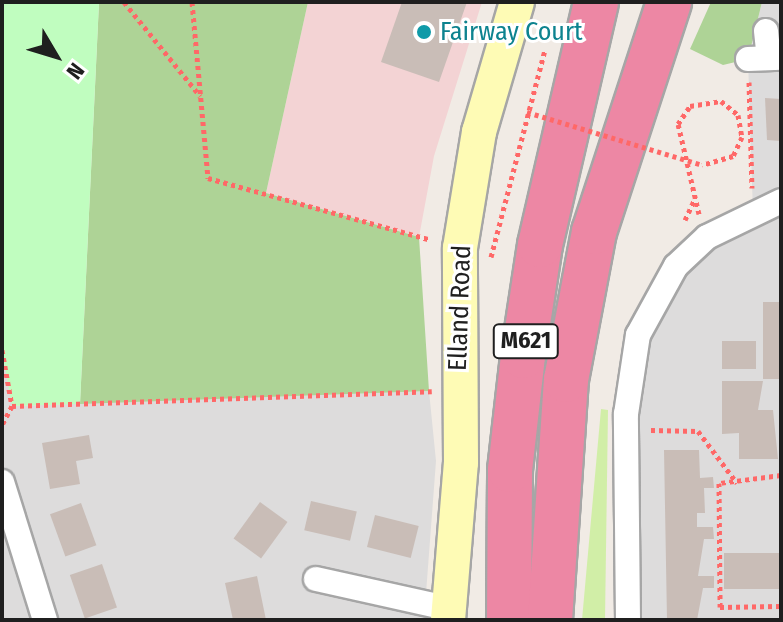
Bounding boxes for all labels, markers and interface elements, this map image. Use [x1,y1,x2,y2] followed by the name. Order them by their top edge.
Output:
[16,16,96,96] north arrow
[440,16,582,48] place label: Fairway Court
[415,23,433,41] marker: Fairway Court
[61,58,90,85] text: N
[442,244,478,372] street label: Elland Road
[492,321,560,361] road number: M621

